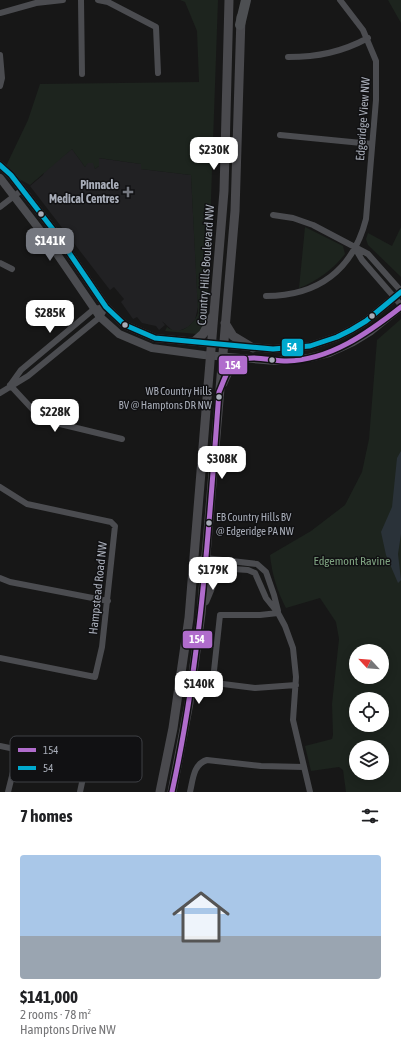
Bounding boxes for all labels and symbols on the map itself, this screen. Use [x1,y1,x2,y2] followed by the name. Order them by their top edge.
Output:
[353,76,373,161] street label: Edgeridge View NW
[186,137,242,171] pin: $230K
[49,178,120,206] place label: Pinnacle Medical Centres
[122,186,134,198] marker: Pinnacle Medical Centres
[195,204,217,326] street label: Country Hills Boulevard NW
[36,209,46,219] unlabelled marker
[22,228,78,262] pin: $141K
[22,300,78,334] pin: $285K
[367,311,377,321] unlabelled marker
[120,320,130,330] unlabelled marker
[281,338,304,357] line badge: 54
[287,341,297,353] text: 54
[218,355,248,375] line badge: 154
[267,355,277,365] unlabelled marker
[225,359,241,371] text: 154
[119,385,212,411] place label: WB Country Hills BV @ Hamptons DR NW
[214,392,224,402] marker: WB Country Hills BV @ Hamptons DR NW
[27,399,83,433] pin: $228K
[194,446,250,480] pin: $308K
[216,511,294,537] place label: EB Country Hills BV @ Edgeridge PA NW
[204,518,214,528] marker: EB Country Hills BV @ Edgeridge PA NW
[86,541,110,635] street label: Hampstead Road NW
[314,554,390,568] park label: Edgemont Ravine
[185,557,241,591] pin: $179K
[182,630,213,649] line badge: 154
[189,633,205,645] text: 154
[349,644,389,684] north arrow
[171,671,227,705] pin: $140K
[10,736,142,782] legend
[43,744,59,756] text: 154
[43,762,53,774] text: 54

